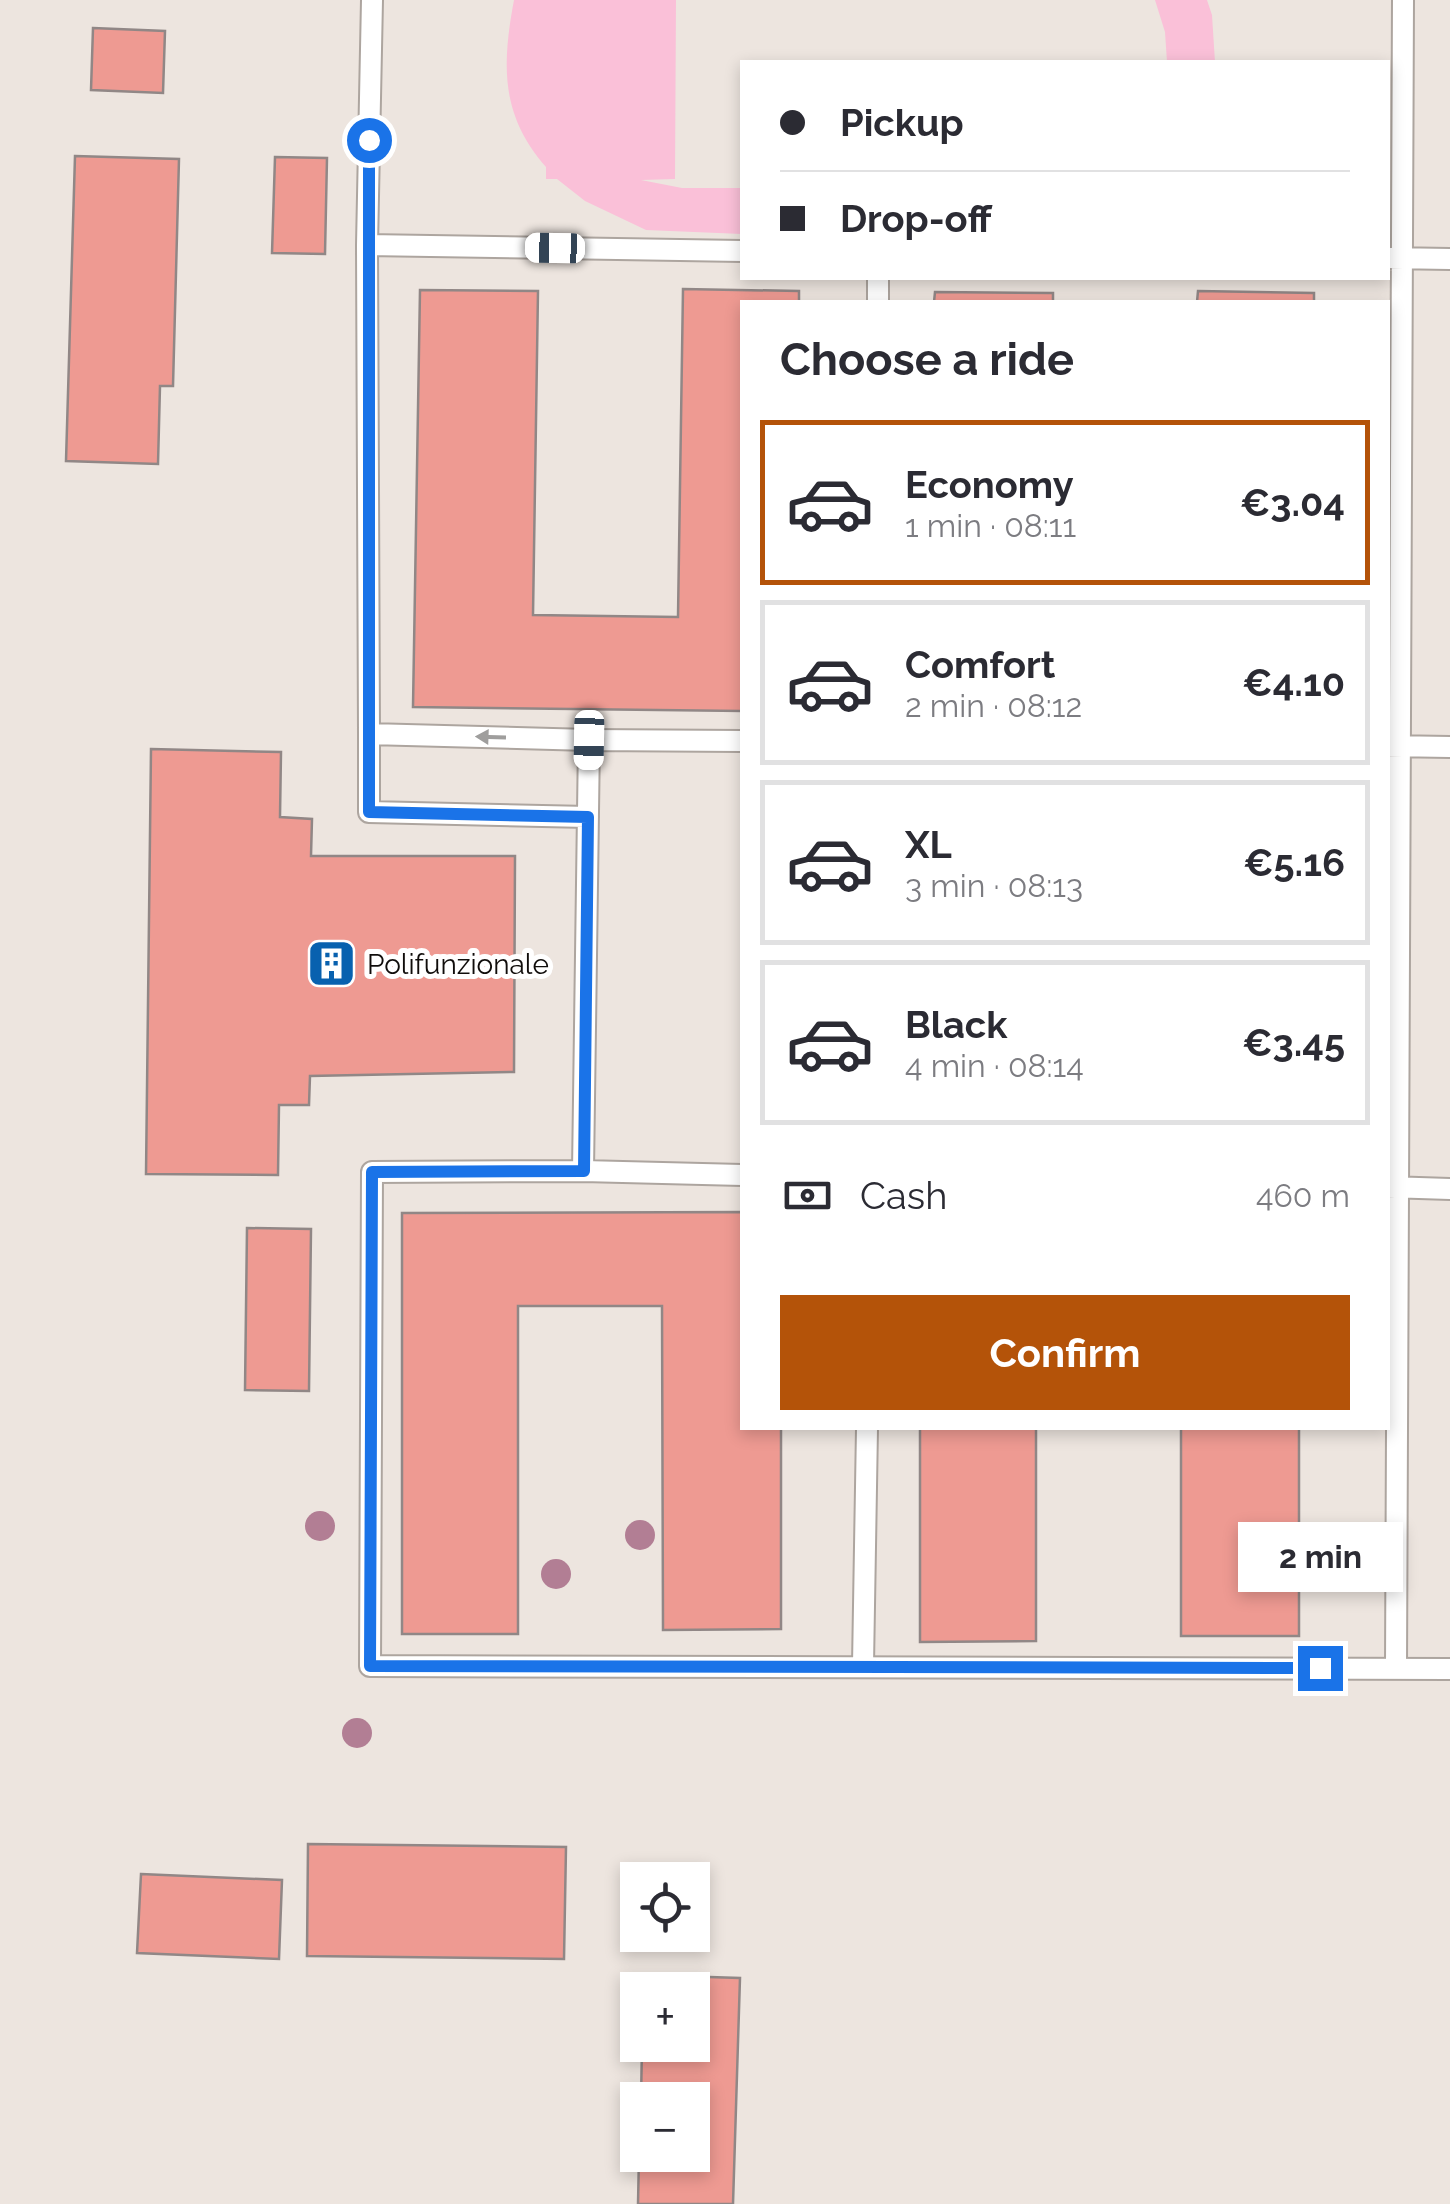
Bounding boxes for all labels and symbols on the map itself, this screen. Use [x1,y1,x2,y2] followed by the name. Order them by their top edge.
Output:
[347,118,392,163] route start
[525,232,585,264] car
[573,710,605,770] car
[475,729,507,745] one-way arrow
[306,938,358,990] building icon: Polifunzionale
[367,948,549,981] place label: Polifunzionale
[1238,1523,1402,1593] callout: 2 min
[1298,1646,1343,1691] route end

